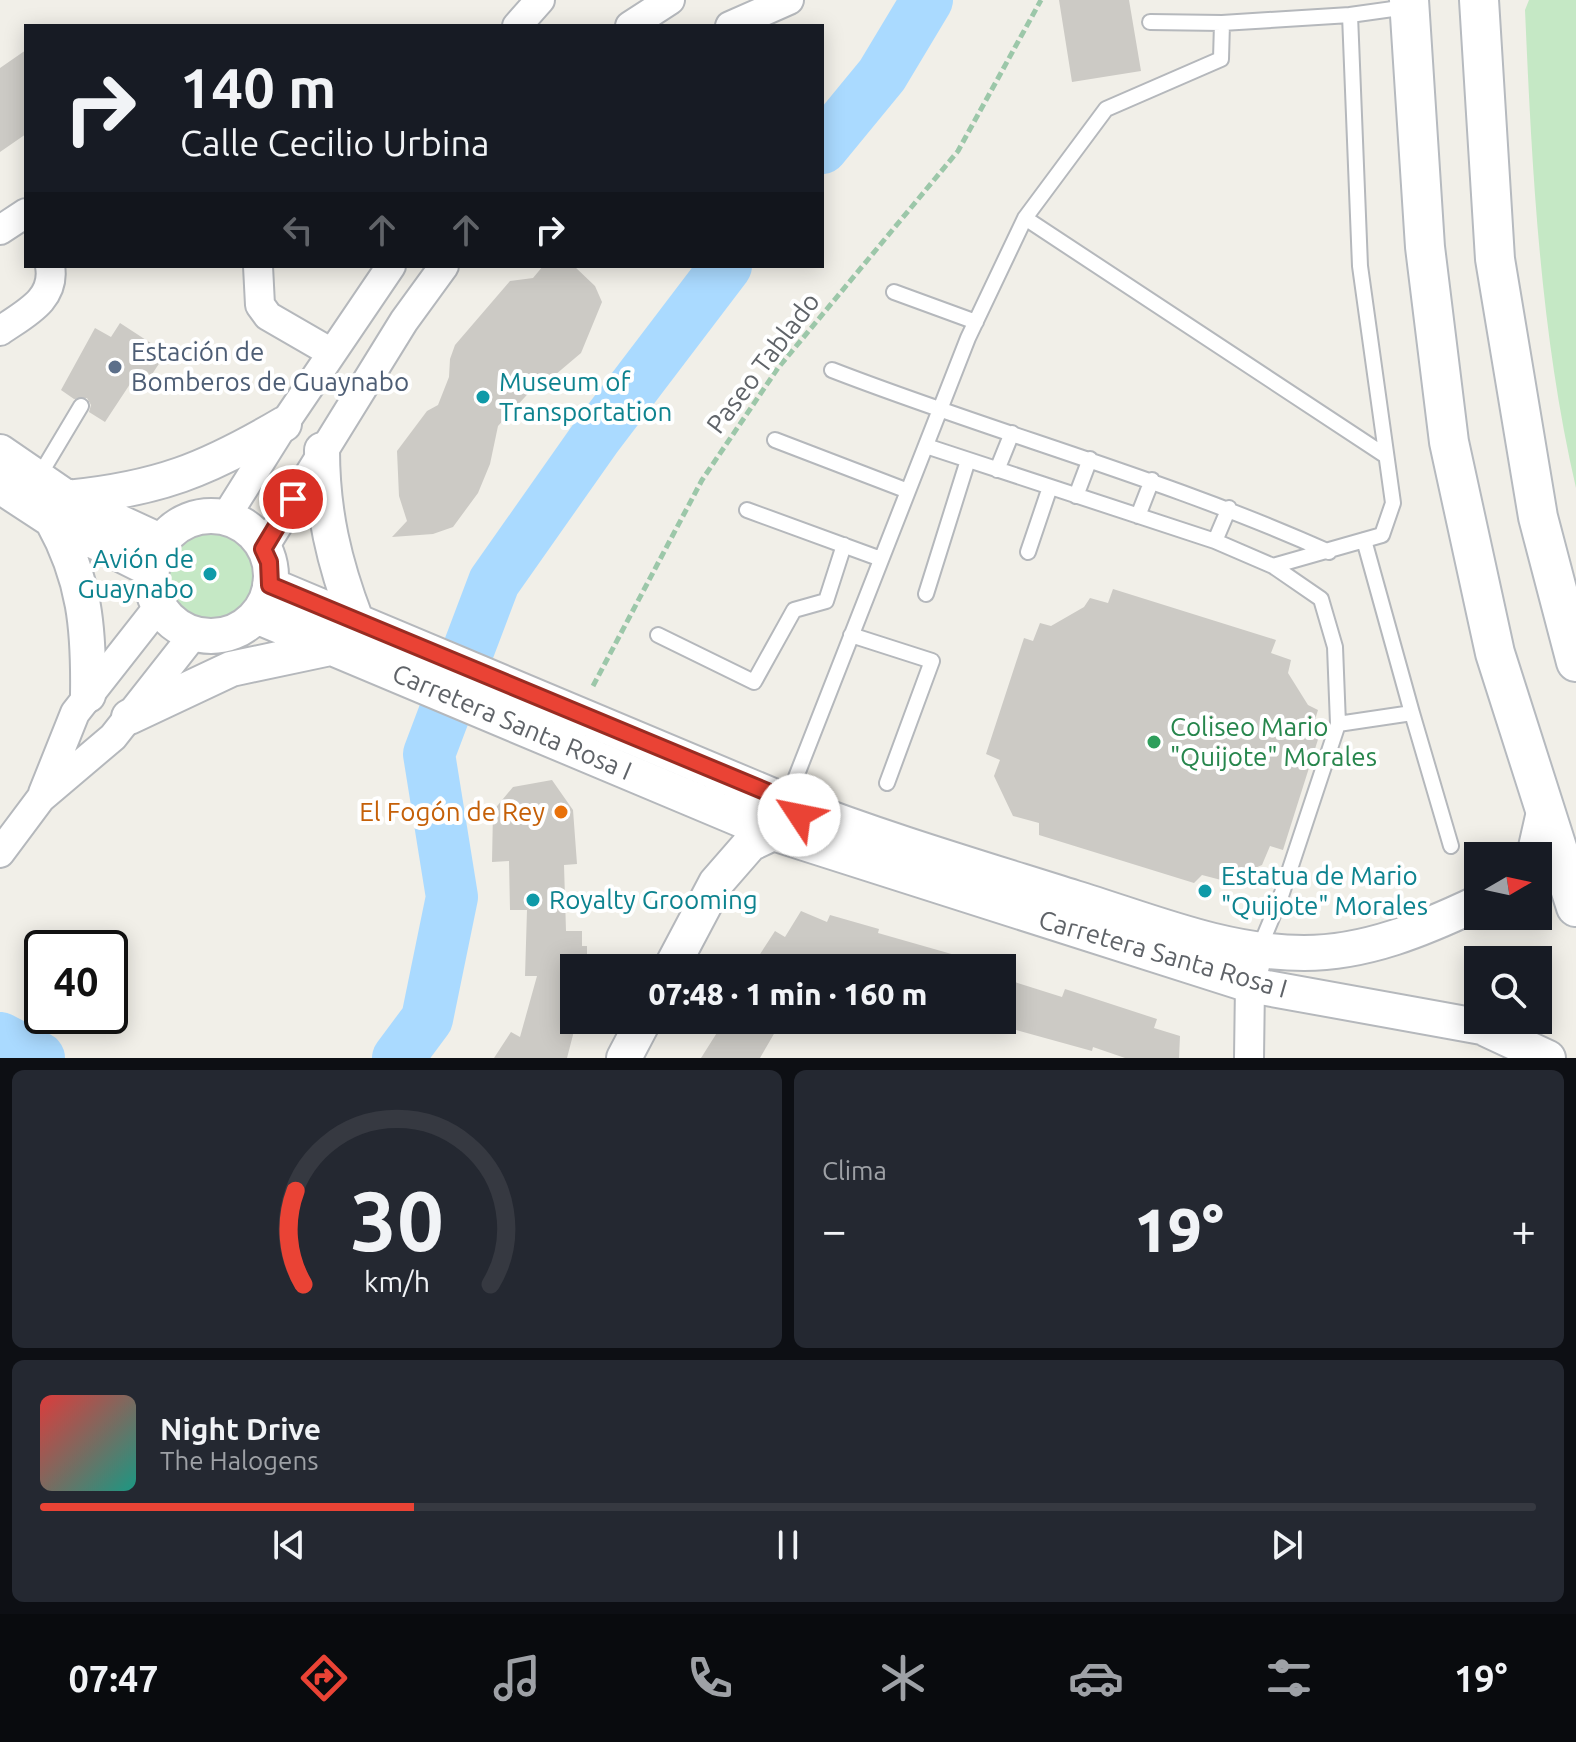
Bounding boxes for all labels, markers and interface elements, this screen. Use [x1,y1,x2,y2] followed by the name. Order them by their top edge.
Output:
[48,56,152,160] icon: right
[180,56,336,119] text: 140 m
[180,122,490,163] text: Calle Cecilio Urbina
[276,208,320,252] icon: left
[360,208,404,252] icon: ahead
[444,208,488,252] icon: ahead
[528,208,572,252] icon: right
[700,287,825,439] street label: Paseo Tablado
[131,337,409,396] place label: Estación de Bomberos de Guaynabo
[106,358,124,376] marker: Estación de Bomberos de Guaynabo
[499,367,672,426] place label: Museum of Transportation
[474,388,492,406] marker: Museum of Transportation
[259,465,327,533] pin
[271,477,315,521] icon: arrive
[77,544,194,603] place label: Avión de Guaynabo
[201,565,219,583] marker: Avión de Guaynabo
[388,658,636,785] street label: Carretera Santa Rosa I
[1170,712,1377,771] place label: Coliseo Mario "Quijote" Morales
[1145,733,1163,751] marker: Coliseo Mario "Quijote" Morales
[757,773,841,857] position arrow
[359,797,545,826] place label: El Fogón de Rey
[552,803,570,821] marker: El Fogón de Rey
[1464,842,1552,930] north arrow
[1464,842,1552,1034] map controls
[1221,861,1428,920] place label: Estatua de Mario "Quijote" Morales
[1196,882,1214,900] marker: Estatua de Mario "Quijote" Morales
[549,885,758,914] place label: Royalty Grooming
[524,891,542,909] marker: Royalty Grooming
[1036,904,1291,1003] street label: Carretera Santa Rosa I
[24,930,128,1034] speed limit sign: 40
[1464,946,1552,1034] button: search
[649,977,927,1011] text: 07:48 · 1 min · 160 m
[822,1156,887,1185] text: Clima
[350,1173,444,1267] text: 30
[1134,1196,1224,1263] text: 19°
[822,1205,847,1254] text: −
[1511,1205,1536,1254] text: +
[364,1265,430,1297] text: km/h
[160,1412,321,1446] text: Night Drive
[160,1446,319,1475] text: The Halogens
[267,1523,311,1567] icon: previous
[766,1523,810,1567] icon: pause
[1265,1523,1309,1567] icon: next
[296,1650,352,1706] icon: directions
[489,1650,545,1706] icon: music
[682,1650,738,1706] icon: phone
[875,1650,931,1706] icon: climate
[1068,1650,1124,1706] icon: car
[1261,1650,1317,1706] icon: filters
[69,1658,159,1699] text: 07:47
[1454,1658,1507,1699] text: 19°

